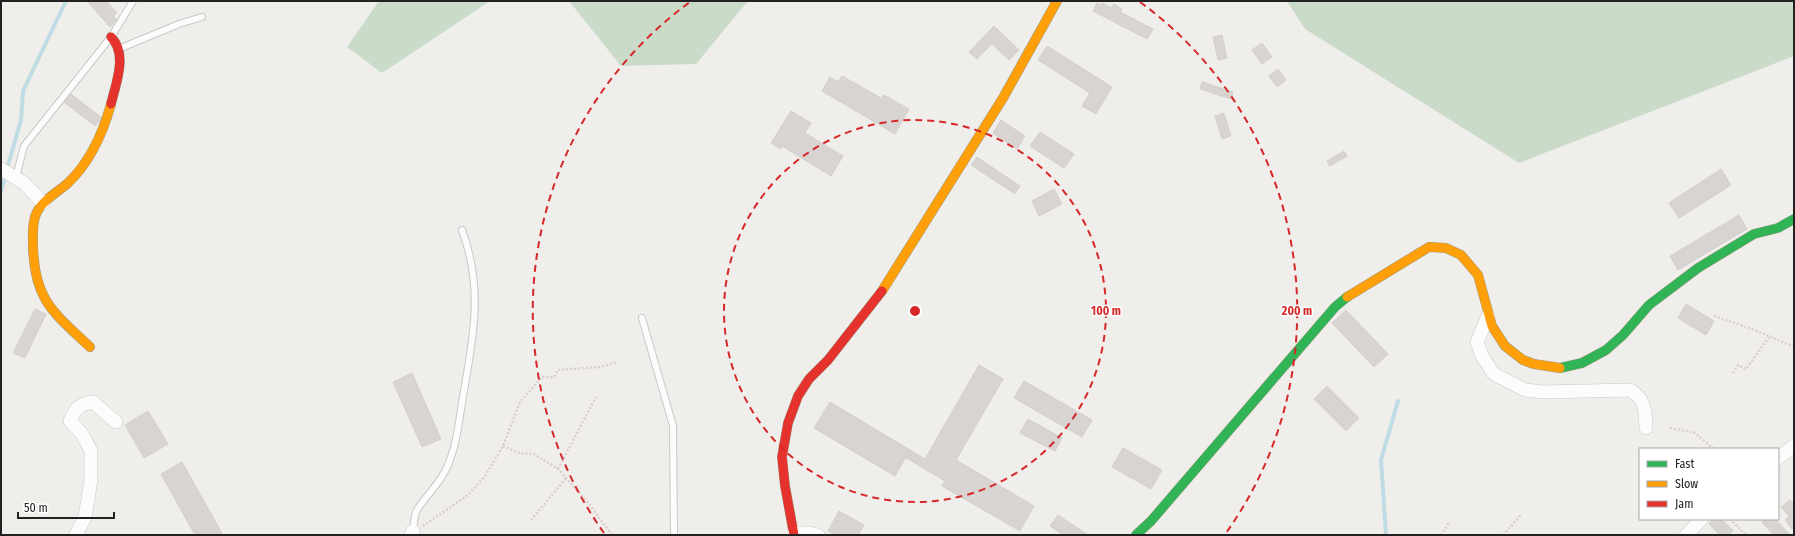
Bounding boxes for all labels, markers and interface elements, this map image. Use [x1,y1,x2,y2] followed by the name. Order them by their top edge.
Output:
[908,304,922,318] centre of rings
[1091,304,1121,318] text: 100 m
[1281,304,1312,318] text: 200 m
[1639,448,1779,520] legend
[1675,457,1694,471] text: Fast
[1675,477,1698,491] text: Slow
[18,494,114,520] scale bar
[1675,497,1693,511] text: Jam
[24,501,48,515] text: 50 m

